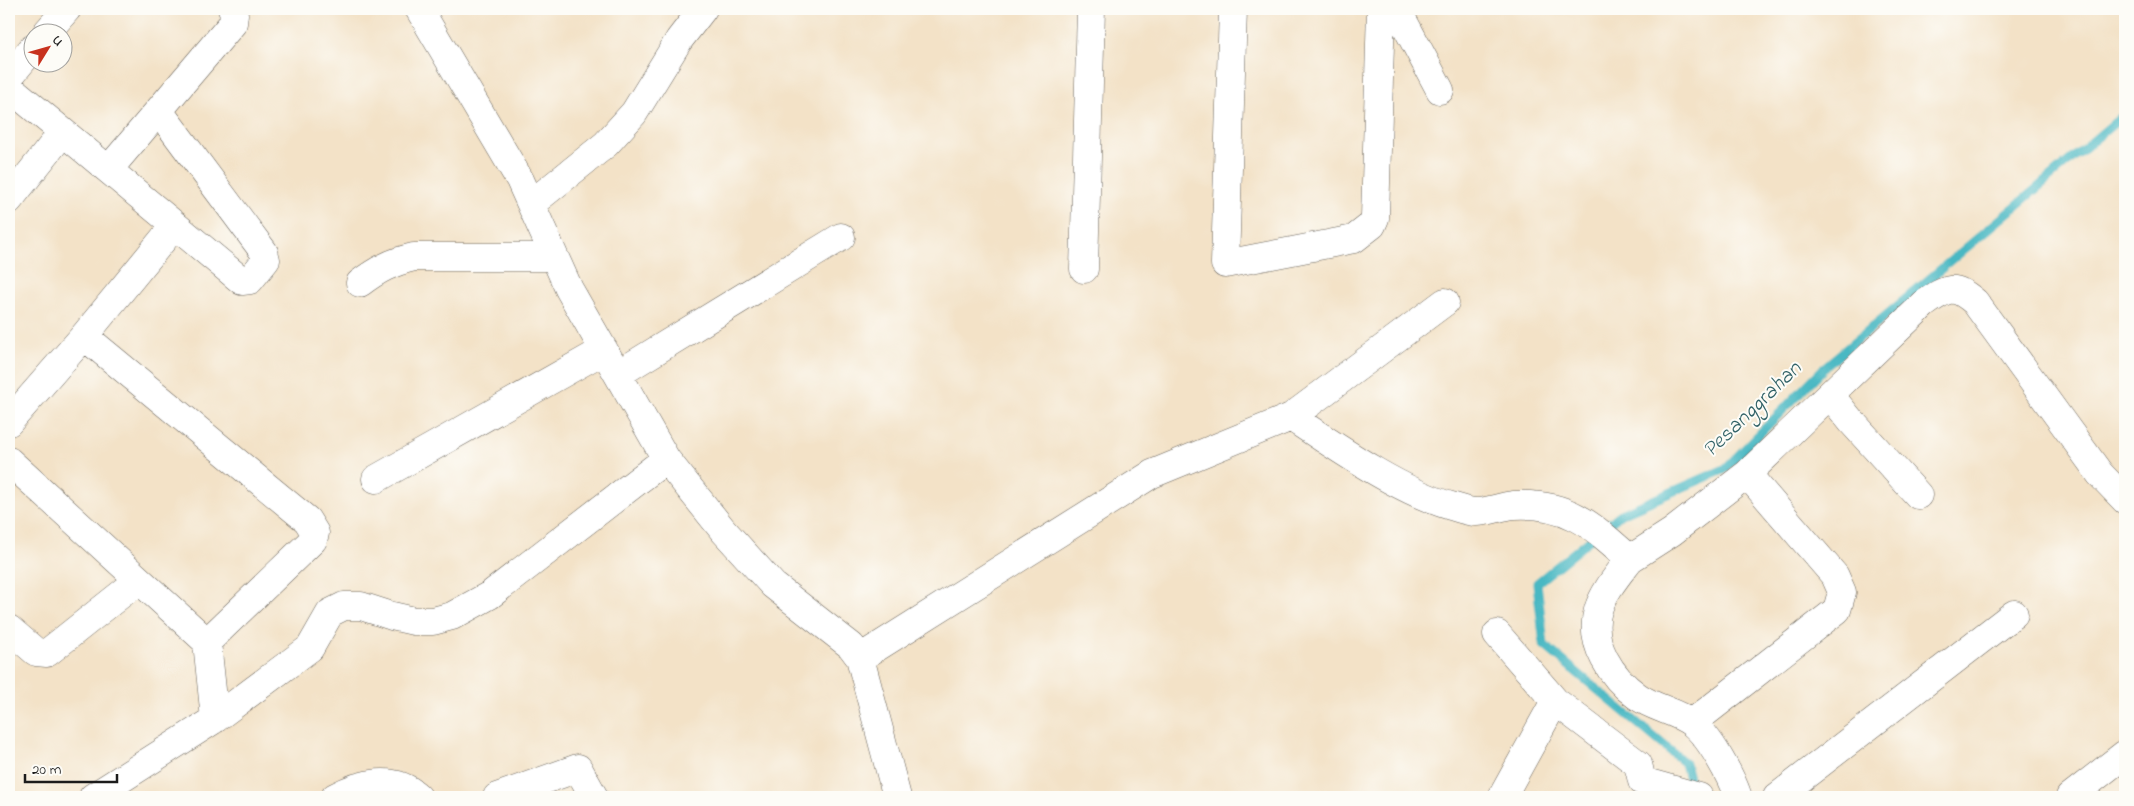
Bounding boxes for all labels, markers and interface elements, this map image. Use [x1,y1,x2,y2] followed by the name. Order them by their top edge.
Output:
[22,22,72,72] north arrow
[46,31,68,51] text: U
[1696,354,1811,466] water label: Pesanggrahan
[25,751,118,783] scale bar
[32,759,62,781] text: 20 m

